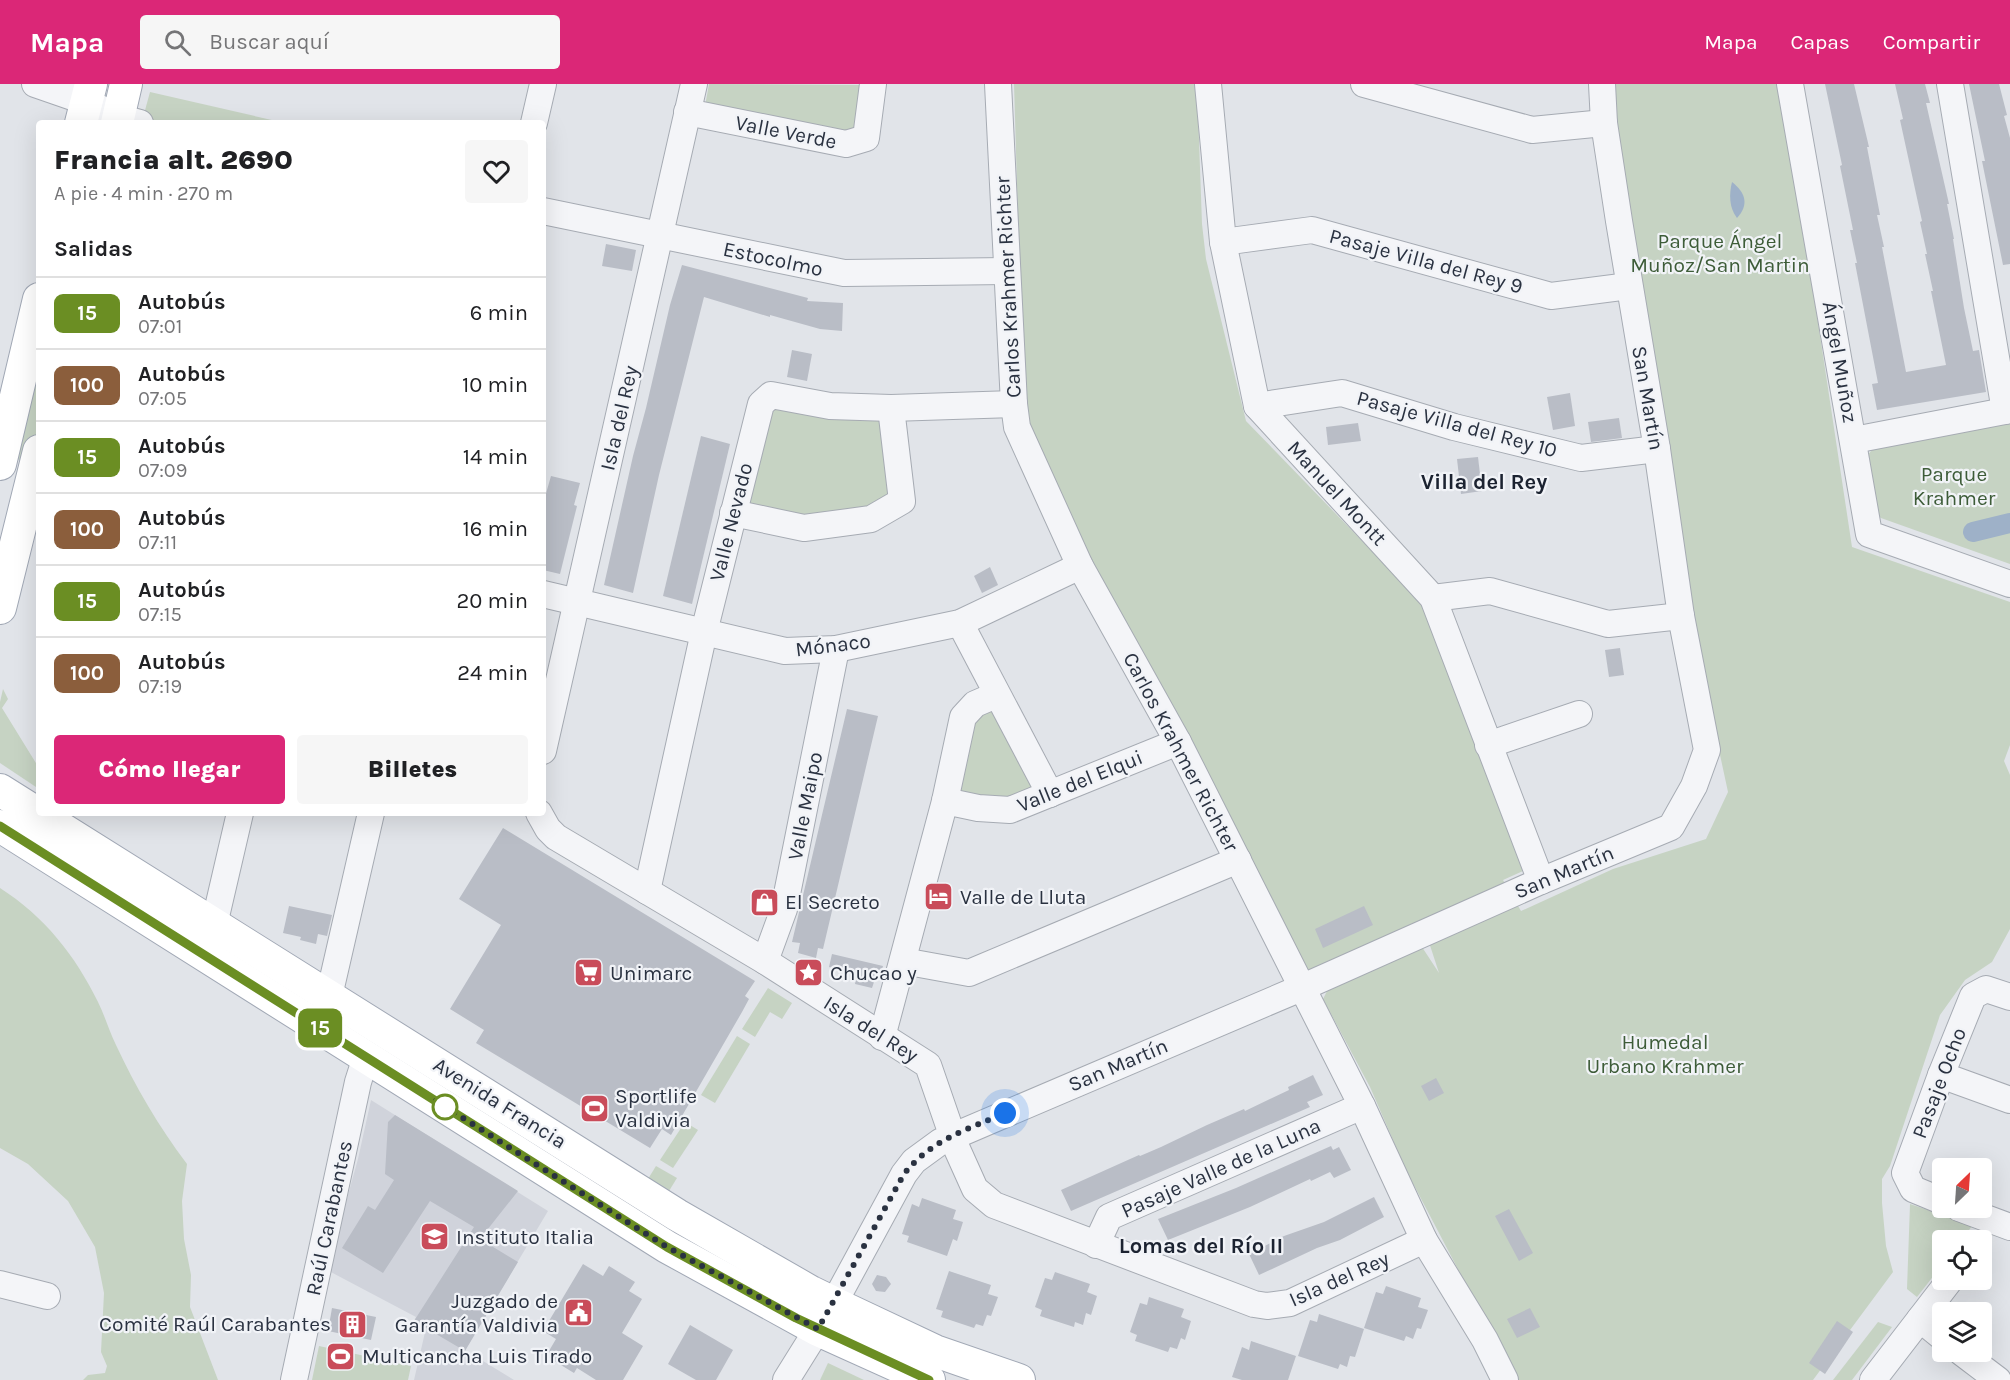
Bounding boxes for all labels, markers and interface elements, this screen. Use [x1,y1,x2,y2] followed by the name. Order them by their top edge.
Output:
[140,15,560,69] search box
[30,26,104,59] text: Mapa
[161,26,194,59] icon: search
[209,29,329,55] text: Buscar aquí
[1704,30,1758,54] text: Mapa
[1791,30,1850,54] text: Capas
[1883,30,1980,54] text: Compartir
[733,110,839,154] street label: Valle Verde
[465,140,528,203] button: heart
[54,143,293,176] text: Francia alt. 2690
[990,175,1026,398] street label: Carlos Krahmer Richter
[54,182,233,205] text: A pie · 4 min · 270 m
[1327,224,1525,298] street label: Pasaje Villa del Rey 9
[1630,229,1810,277] park label: Parque Ángel Muñoz/San Martin
[54,236,133,262] text: Salidas
[721,237,825,281] street label: Estocolmo
[138,289,226,315] text: Autobús
[1818,299,1862,425] street label: Ángel Muñoz
[470,300,528,326] text: 6 min
[77,301,97,325] text: 15
[138,315,182,338] text: 07:01
[1627,344,1669,452] street label: San Martín
[138,361,226,387] text: Autobús
[595,363,643,473] street label: Isla del Rey
[462,372,528,398] text: 10 min
[70,373,104,397] text: 100
[1354,386,1560,462] street label: Pasaje Villa del Rey 10
[138,387,187,410] text: 07:05
[138,433,226,459] text: Autobús
[1282,436,1392,550] street label: Manuel Montt
[463,444,528,470] text: 14 min
[77,445,97,469] text: 15
[138,459,187,482] text: 07:09
[705,460,757,584] street label: Valle Nevado
[1913,462,1996,510] park label: Parque Krahmer
[1421,469,1547,495] district label: Villa del Rey
[138,505,226,531] text: Autobús
[462,516,528,542] text: 16 min
[70,517,104,541] text: 100
[138,531,177,554] text: 07:11
[138,577,226,603] text: Autobús
[457,588,528,614] text: 20 min
[77,589,97,613] text: 15
[138,603,182,626] text: 07:15
[794,628,872,662] street label: Mónaco
[1118,648,1244,856] street label: Carlos Krahmer Richter
[138,649,226,675] text: Autobús
[457,660,528,686] text: 24 min
[70,661,104,685] text: 100
[138,675,182,698] text: 07:19
[54,735,285,804] button: Cómo llegar
[297,735,528,804] button: Billetes
[1014,745,1146,817] street label: Valle del Elqui
[783,750,827,862] street label: Valle Maipo
[1511,840,1617,904] street label: San Martín
[923,881,955,913] hotel icon: Valle de Lluta
[960,885,1086,909] place label: Valle de Lluta
[748,886,780,918] shop icon: El Secreto
[785,890,880,914] place label: El Secreto
[573,957,605,989] supermarket icon: Unimarc
[793,957,825,989] place icon: Chucao y
[610,961,692,985] place label: Unimarc
[830,961,917,985] place label: Chucao y
[819,991,923,1068] street label: Isla del Rey
[293,1008,347,1048] line badge: 15
[310,1016,330,1040] text: 15
[1907,1024,1971,1142] street label: Pasaje Ocho
[1586,1030,1744,1078] park label: Humedal Urbano Krahmer
[1065,1033,1171,1097] street label: San Martín
[429,1052,571,1154] street label: Avenida Francia
[615,1084,697,1132] place label: Sportlife Valdivia
[578,1092,610,1124] sports icon: Sportlife Valdivia
[432,1094,458,1120] unlabelled marker
[990,1098,1020,1128] your location
[1118,1113,1324,1223] street label: Pasaje Valle de la Luna
[301,1138,357,1298] street label: Raúl Carabantes
[1932,1158,1992,1218] north arrow
[1932,1158,1992,1362] map controls
[419,1221,451,1253] school or university icon: Instituto Italia
[456,1225,594,1249] place label: Instituto Italia
[1932,1230,1992,1290] button: locate
[1119,1233,1283,1259] district label: Lomas del Río II
[1285,1246,1393,1312] street label: Isla del Rey
[395,1289,558,1337] place label: Juzgado de Garantía Valdivia
[563,1297,595,1329] public building icon: Juzgado de Garantía Valdivia
[1932,1302,1992,1362] button: layers
[336,1308,368,1340] building icon: Comité Raúl Carabantes
[99,1312,331,1336] place label: Comité Raúl Carabantes
[325,1340,357,1372] sports icon: Multicancha Luis Tirado
[362,1344,592,1368] place label: Multicancha Luis Tirado

